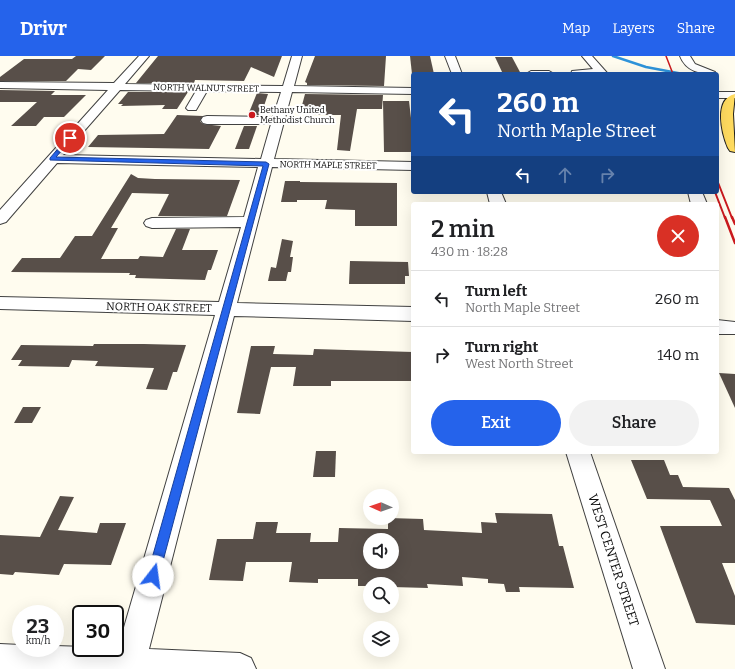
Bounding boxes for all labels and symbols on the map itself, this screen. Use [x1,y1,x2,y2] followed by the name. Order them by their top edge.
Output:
[153,82,260,94] street label: NORTH WALNUT STREET
[260,105,335,125] place label: Bethany United Methodist Church
[247,110,257,120] marker: Bethany United Methodist Church
[53,121,87,155] pin
[279,159,377,171] street label: NORTH MAPLE STREET
[106,300,212,315] street label: NORTH OAK STREET
[363,489,399,525] north arrow
[585,492,642,629] street label: WEST CENTER STREET
[132,555,174,597] position arrow
[72,605,124,657] speed limit sign: 30

